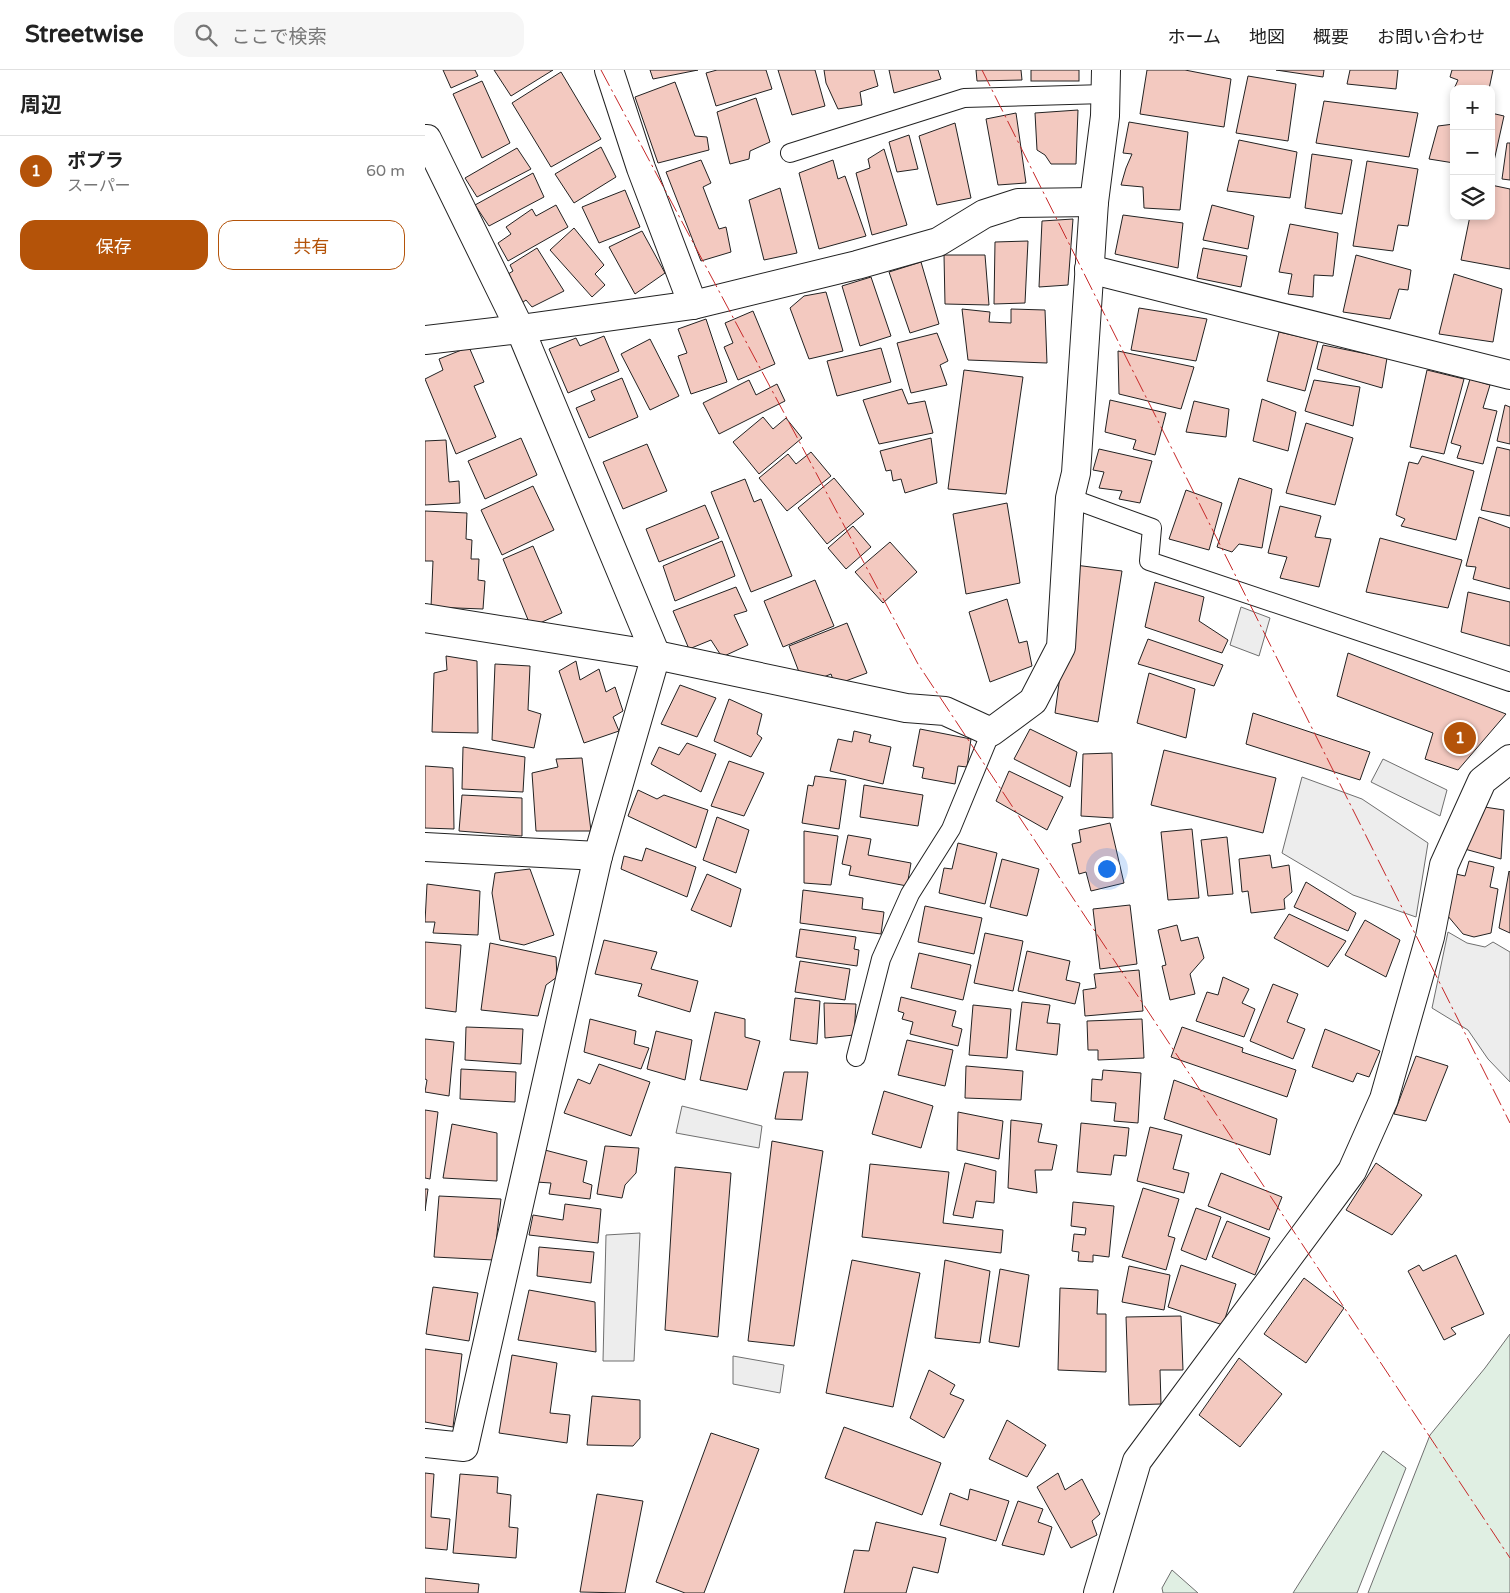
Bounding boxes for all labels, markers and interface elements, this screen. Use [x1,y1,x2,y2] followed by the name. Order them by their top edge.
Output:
[174,12,524,57] search box
[25,20,144,49] text: Streetwise
[192,21,220,49] icon: search
[232,26,327,48] text: ここで検索
[1168,26,1221,48] text: ホーム
[1249,26,1285,48] text: 地図
[1313,26,1349,48] text: 概要
[1377,26,1485,48] text: お問い合わせ
[1450,85,1495,220] map controls
[1450,85,1495,130] button: +
[20,93,62,118] text: 周辺
[1450,130,1495,175] button: −
[67,150,124,172] text: ポプラ
[31,161,41,181] text: 1
[366,161,405,181] text: 60 m
[1450,175,1495,220] button: layers
[67,176,131,196] text: スーパー
[20,220,208,270] button: 保存
[218,220,405,270] button: 共有
[1444,719,1476,757] pin: 1
[1094,856,1120,882] your location

